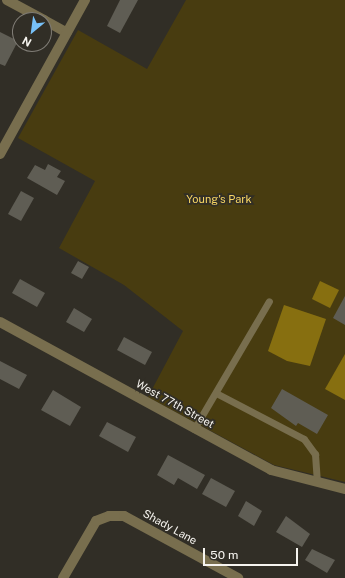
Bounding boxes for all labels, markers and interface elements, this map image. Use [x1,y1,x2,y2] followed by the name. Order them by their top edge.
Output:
[12,12,52,52] north arrow
[20,34,33,49] text: N
[186,192,252,206] park label: Young's Park
[134,377,216,431] street label: West 77th Street
[141,507,199,547] street label: Shady Lane
[205,540,300,566] scale bar
[210,548,238,562] text: 50 m

